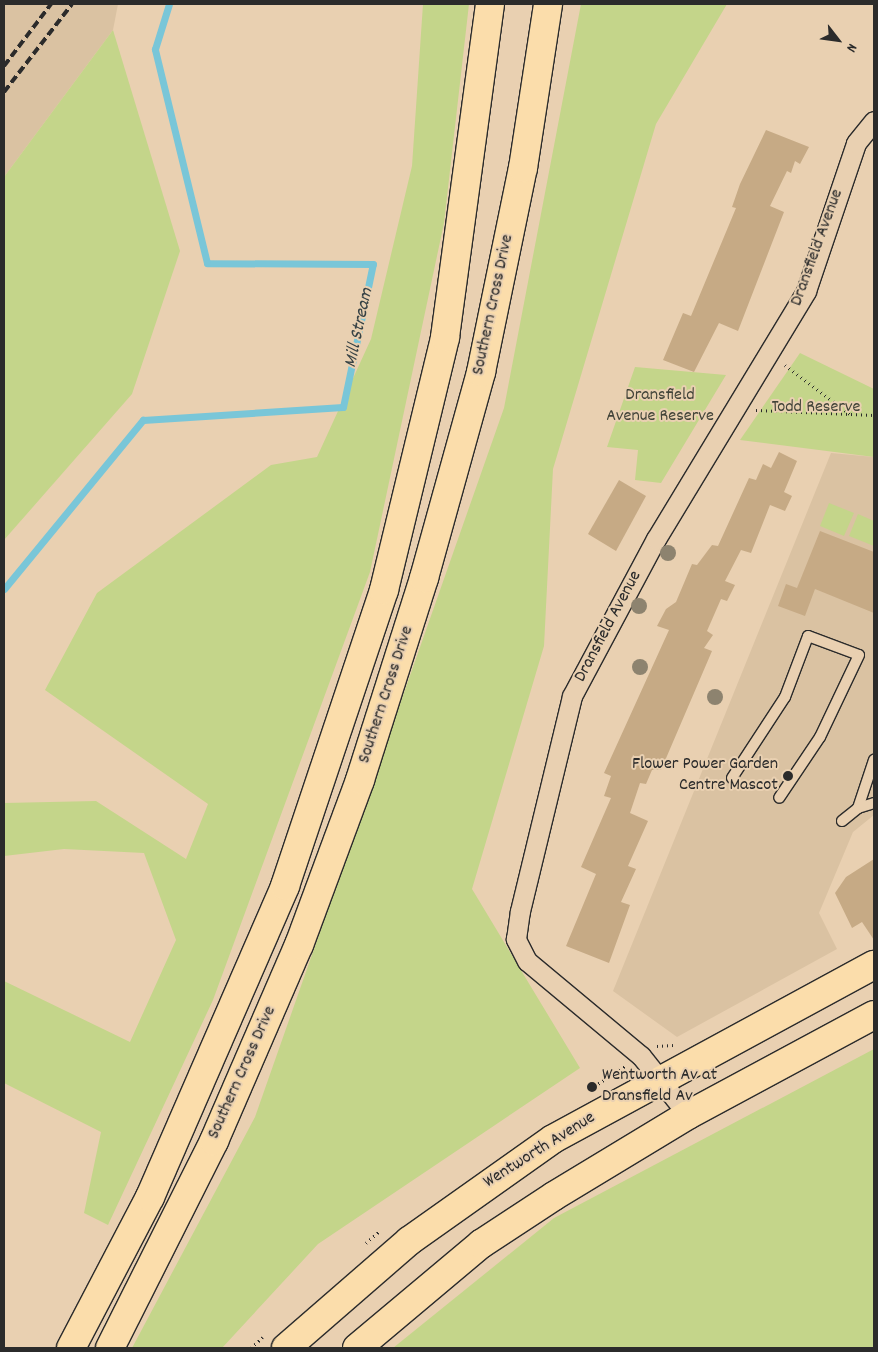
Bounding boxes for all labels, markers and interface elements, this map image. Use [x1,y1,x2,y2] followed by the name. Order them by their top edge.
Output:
[813,15,863,65] north arrow
[841,39,861,55] text: N
[787,187,849,309] street label: Dransfield Avenue
[469,233,519,377] street label: Southern Cross Drive
[340,286,380,370] water label: Mill Stream
[606,386,714,428] park label: Dransfield Avenue Reserve
[772,397,860,419] park label: Todd Reserve
[571,568,647,686] street label: Dransfield Avenue
[355,624,419,766] street label: Southern Cross Drive
[632,755,778,798] place label: Flower Power Garden Centre Mascot
[782,770,794,782] marker: Flower Power Garden Centre Mascot
[204,1003,282,1143] street label: Southern Cross Drive
[602,1066,717,1108] place label: Wentworth Av at Dransfield Av
[586,1081,598,1093] marker: Wentworth Av at Dransfield Av
[480,1108,600,1194] street label: Wentworth Avenue

